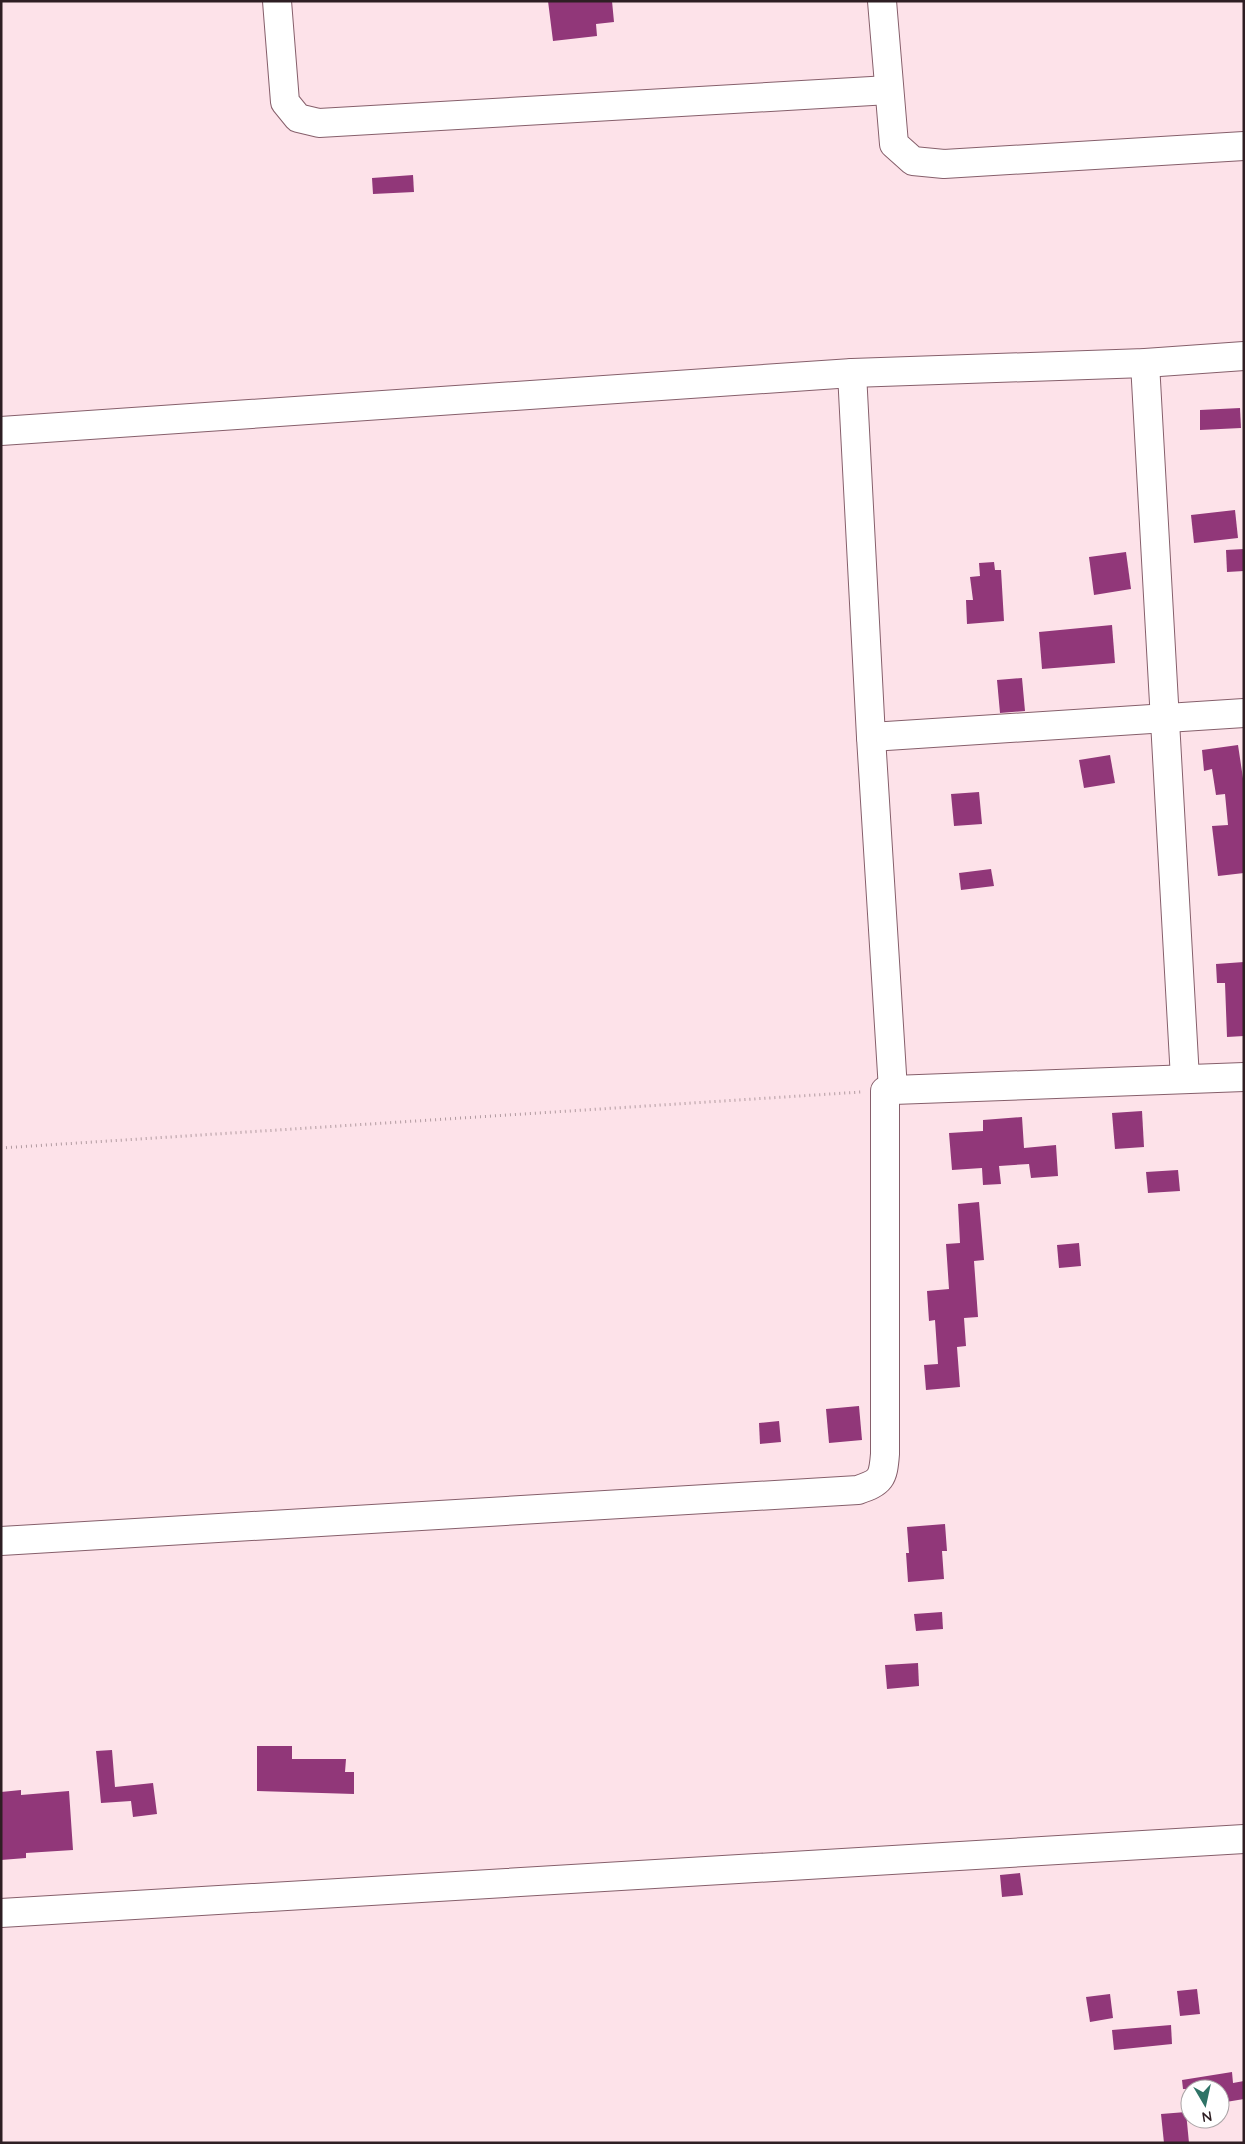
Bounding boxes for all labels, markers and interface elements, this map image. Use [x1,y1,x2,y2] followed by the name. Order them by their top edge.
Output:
[1180,2079,1230,2129] north arrow
[1201,2107,1214,2127] text: N

